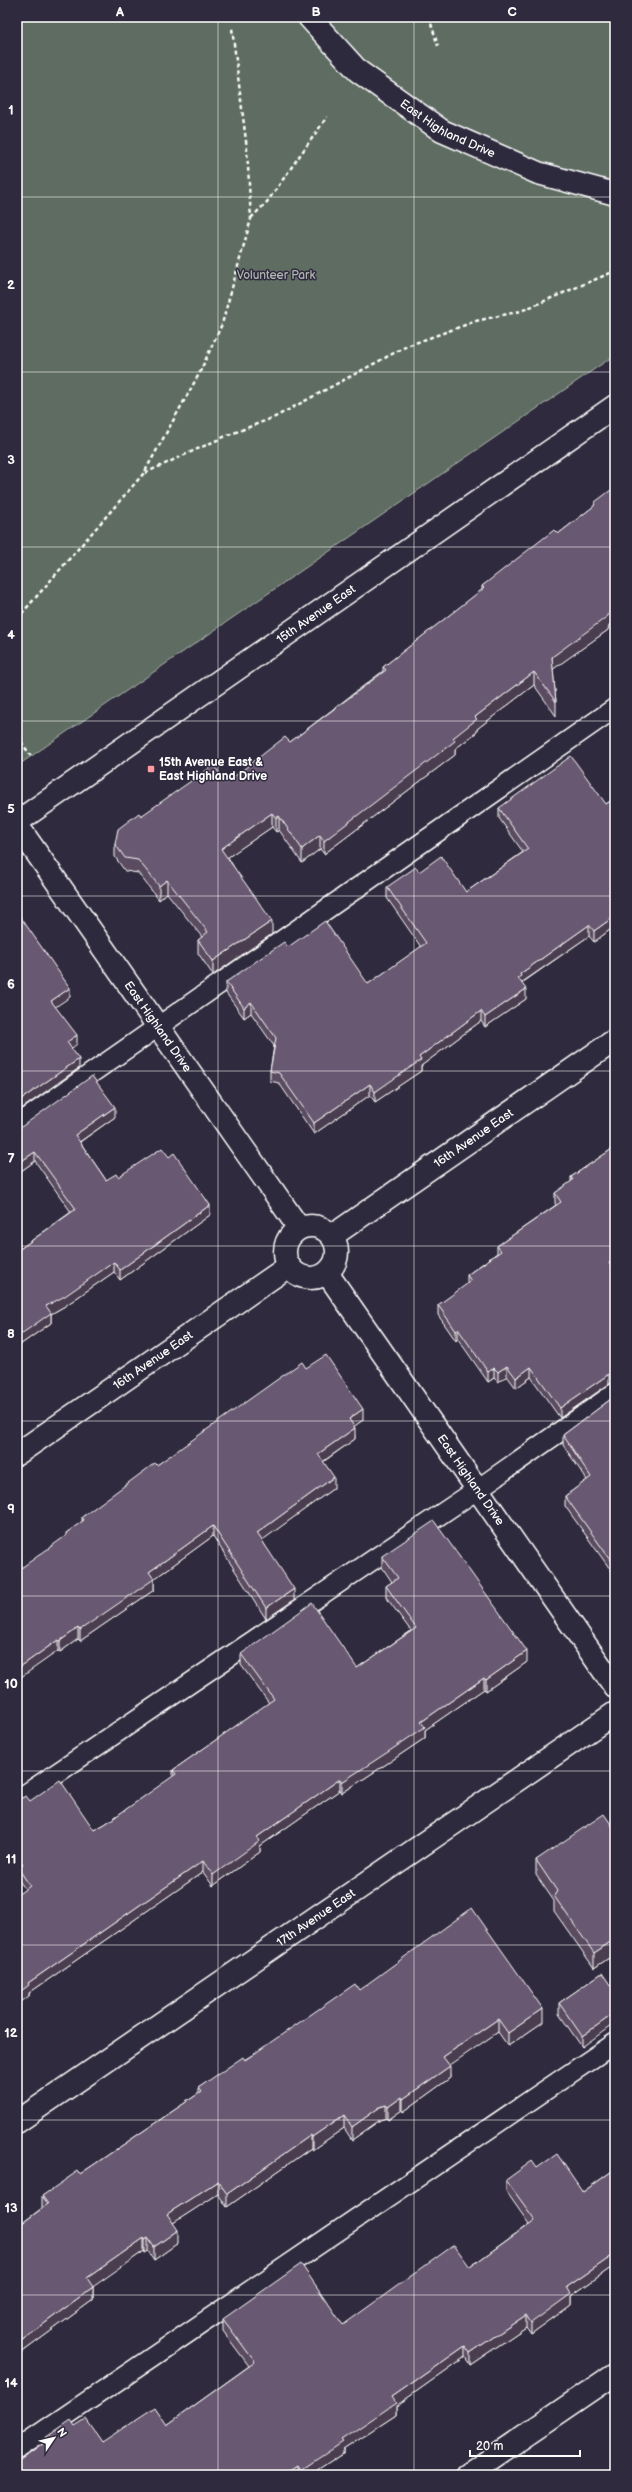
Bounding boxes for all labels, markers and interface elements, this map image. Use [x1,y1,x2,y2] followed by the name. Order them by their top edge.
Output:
[115,4,124,20] text: A
[311,4,321,20] text: B
[507,4,517,20] text: C
[397,96,498,161] street label: East Highland Drive
[8,102,14,118] text: 1
[237,268,315,283] park label: Volunteer Park
[7,277,15,293] text: 2
[7,452,15,468] text: 3
[274,582,359,647] street label: 15th Avenue East
[7,627,15,643] text: 4
[159,755,267,784] place label: 15th Avenue East & East Highland Drive
[146,764,156,774] marker: 15th Avenue East & East Highland Drive
[7,801,15,817] text: 5
[7,976,15,992] text: 6
[121,979,195,1075] street label: East Highland Drive
[431,1106,517,1171] street label: 16th Avenue East
[7,1151,15,1167] text: 7
[7,1326,15,1342] text: 8
[110,1328,196,1393] street label: 16th Avenue East
[434,1432,507,1528] street label: East Highland Drive
[7,1501,15,1517] text: 9
[4,1676,18,1692] text: 10
[6,1851,16,1867] text: 11
[274,1886,359,1950] street label: 17th Avenue East
[4,2025,18,2041] text: 12
[4,2200,18,2216] text: 13
[4,2375,18,2391] text: 14
[34,2418,74,2458] north arrow
[54,2425,69,2440] text: N
[470,2432,580,2458] scale bar
[476,2439,503,2454] text: 20 m

